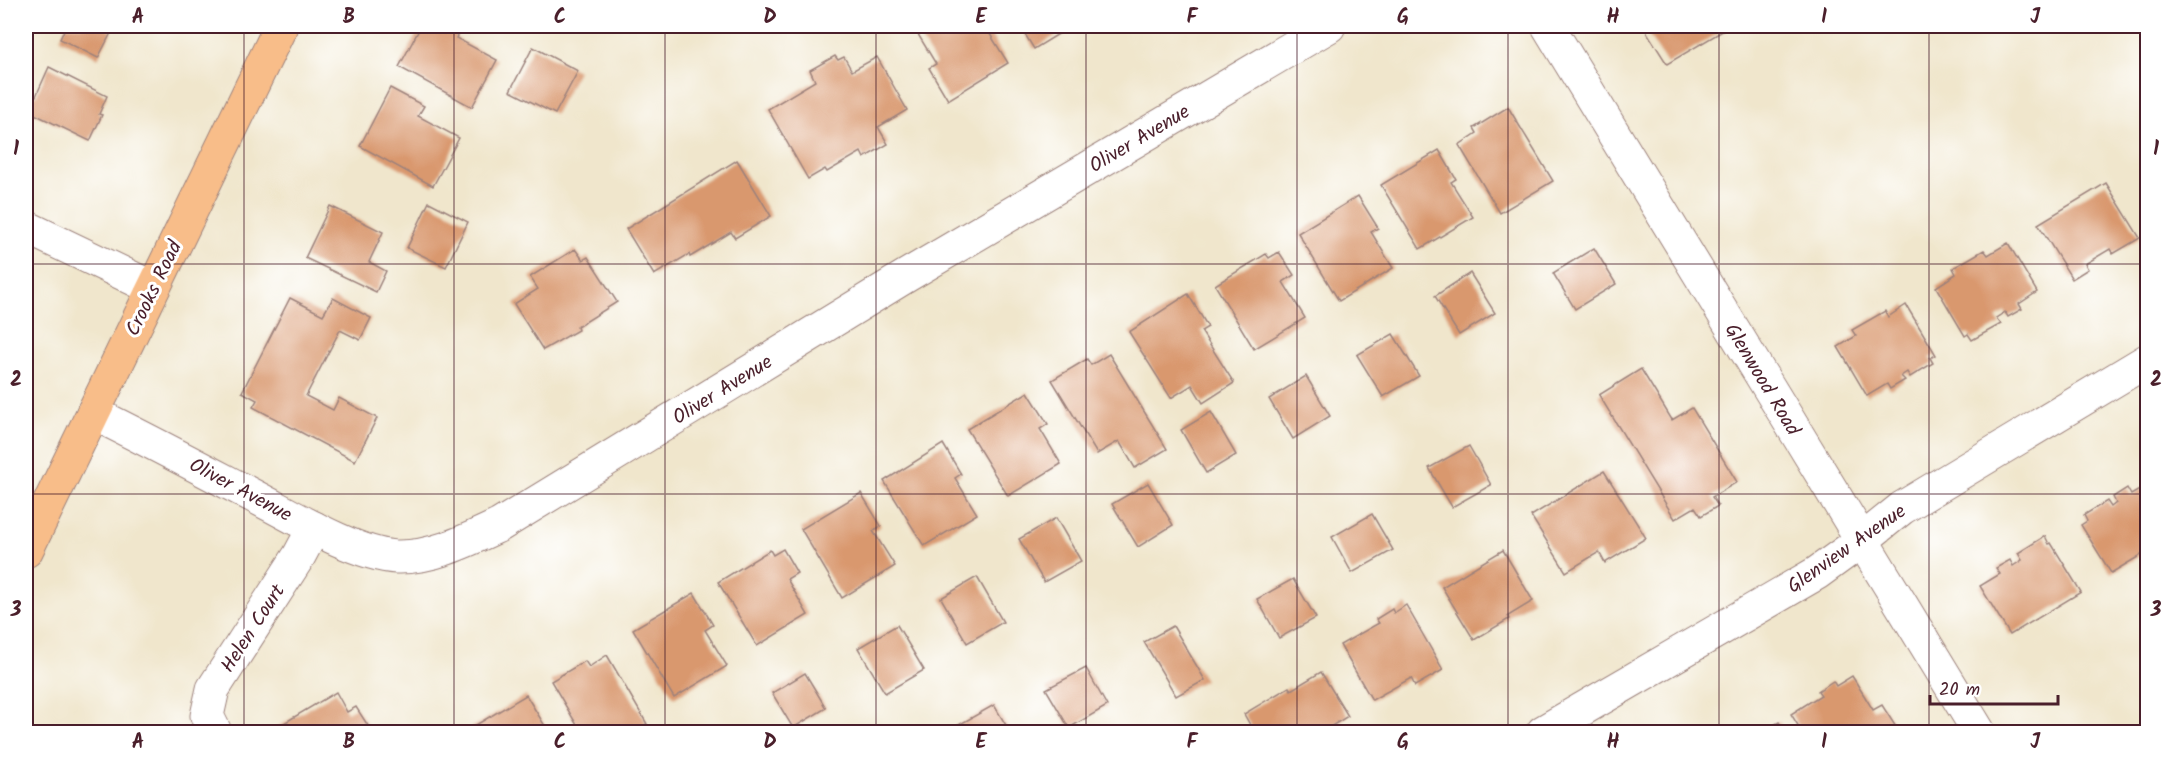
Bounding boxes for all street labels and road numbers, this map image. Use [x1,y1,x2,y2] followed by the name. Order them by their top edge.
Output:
[1083,97,1197,183] street label: Oliver Avenue
[118,235,192,342] street label: Crooks Road
[1715,318,1808,443] street label: Glenwood Road
[667,347,779,434] street label: Oliver Avenue
[183,450,297,531] street label: Oliver Avenue
[1781,497,1913,603] street label: Glenview Avenue
[213,578,294,680] street label: Helen Court

